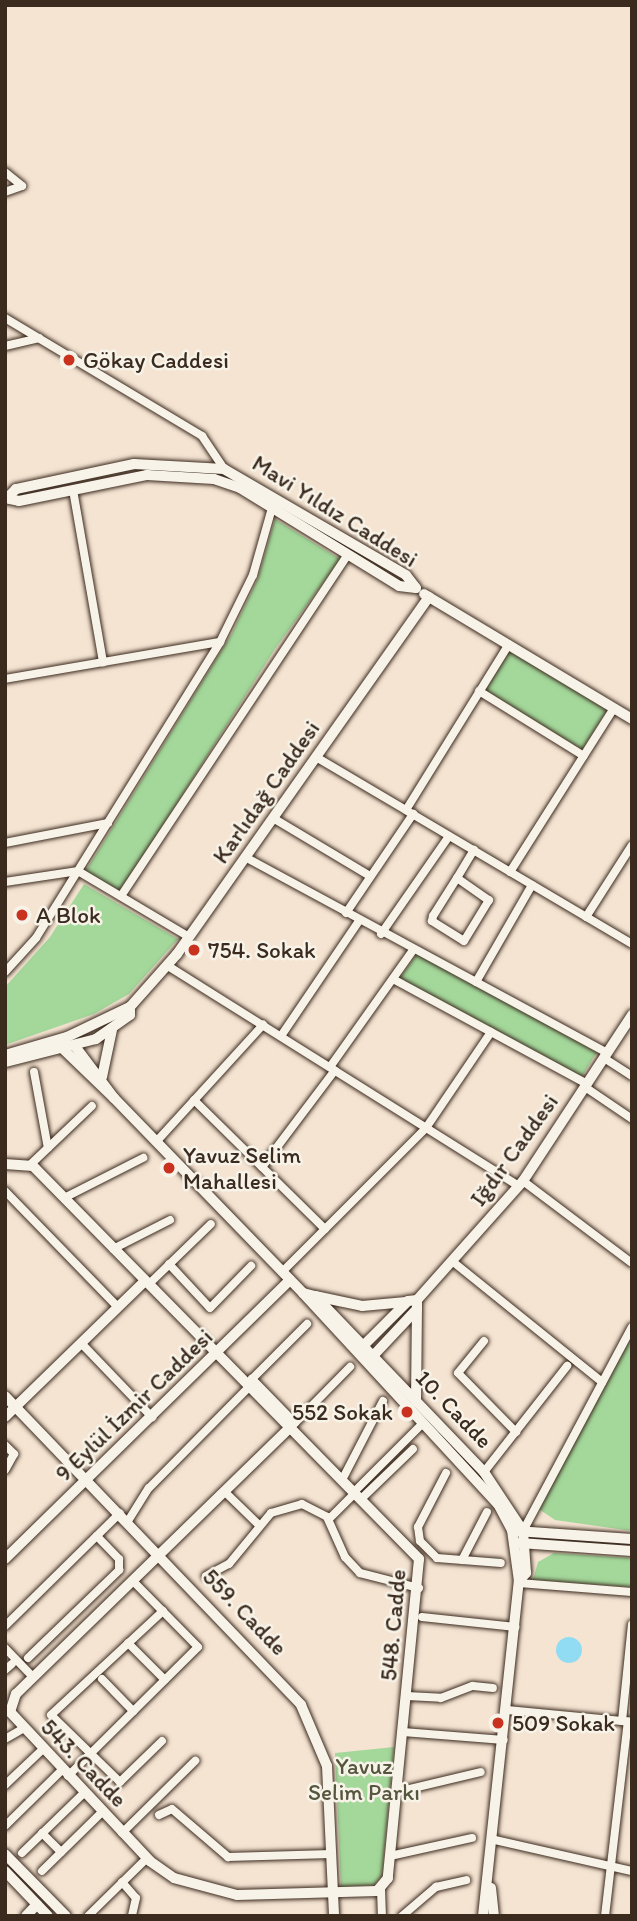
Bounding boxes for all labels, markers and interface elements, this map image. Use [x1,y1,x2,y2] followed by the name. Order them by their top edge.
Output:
[83,346,229,374] place label: Gökay Caddesi
[61,352,77,368] marker: Gökay Caddesi
[247,449,423,573] street label: Mavi Yıldız Caddesi
[206,715,326,869] street label: Karlıdağ Caddesi
[36,901,101,929] place label: A Blok
[14,907,30,923] marker: A Blok
[208,936,316,964] place label: 754. Sokak
[186,942,202,958] marker: 754. Sokak
[464,1088,564,1212] street label: Iğdır Caddesi
[183,1141,300,1195] place label: Yavuz Selim Mahallesi
[161,1160,177,1176] marker: Yavuz Selim Mahallesi
[49,1323,219,1487] street label: 9 Eylül İzmir Caddesi
[410,1364,498,1454] street label: 10. Cadde
[292,1398,393,1426] place label: 552 Sokak
[399,1404,415,1420] marker: 552 Sokak
[197,1563,293,1661] street label: 559. Cadde
[374,1568,412,1682] street label: 548. Cadde
[512,1709,615,1737] place label: 509 Sokak
[35,1713,133,1813] street label: 543. Cadde
[490,1715,506,1731] marker: 509 Sokak
[308,1752,420,1806] park label: Yavuz Selim Parkı

